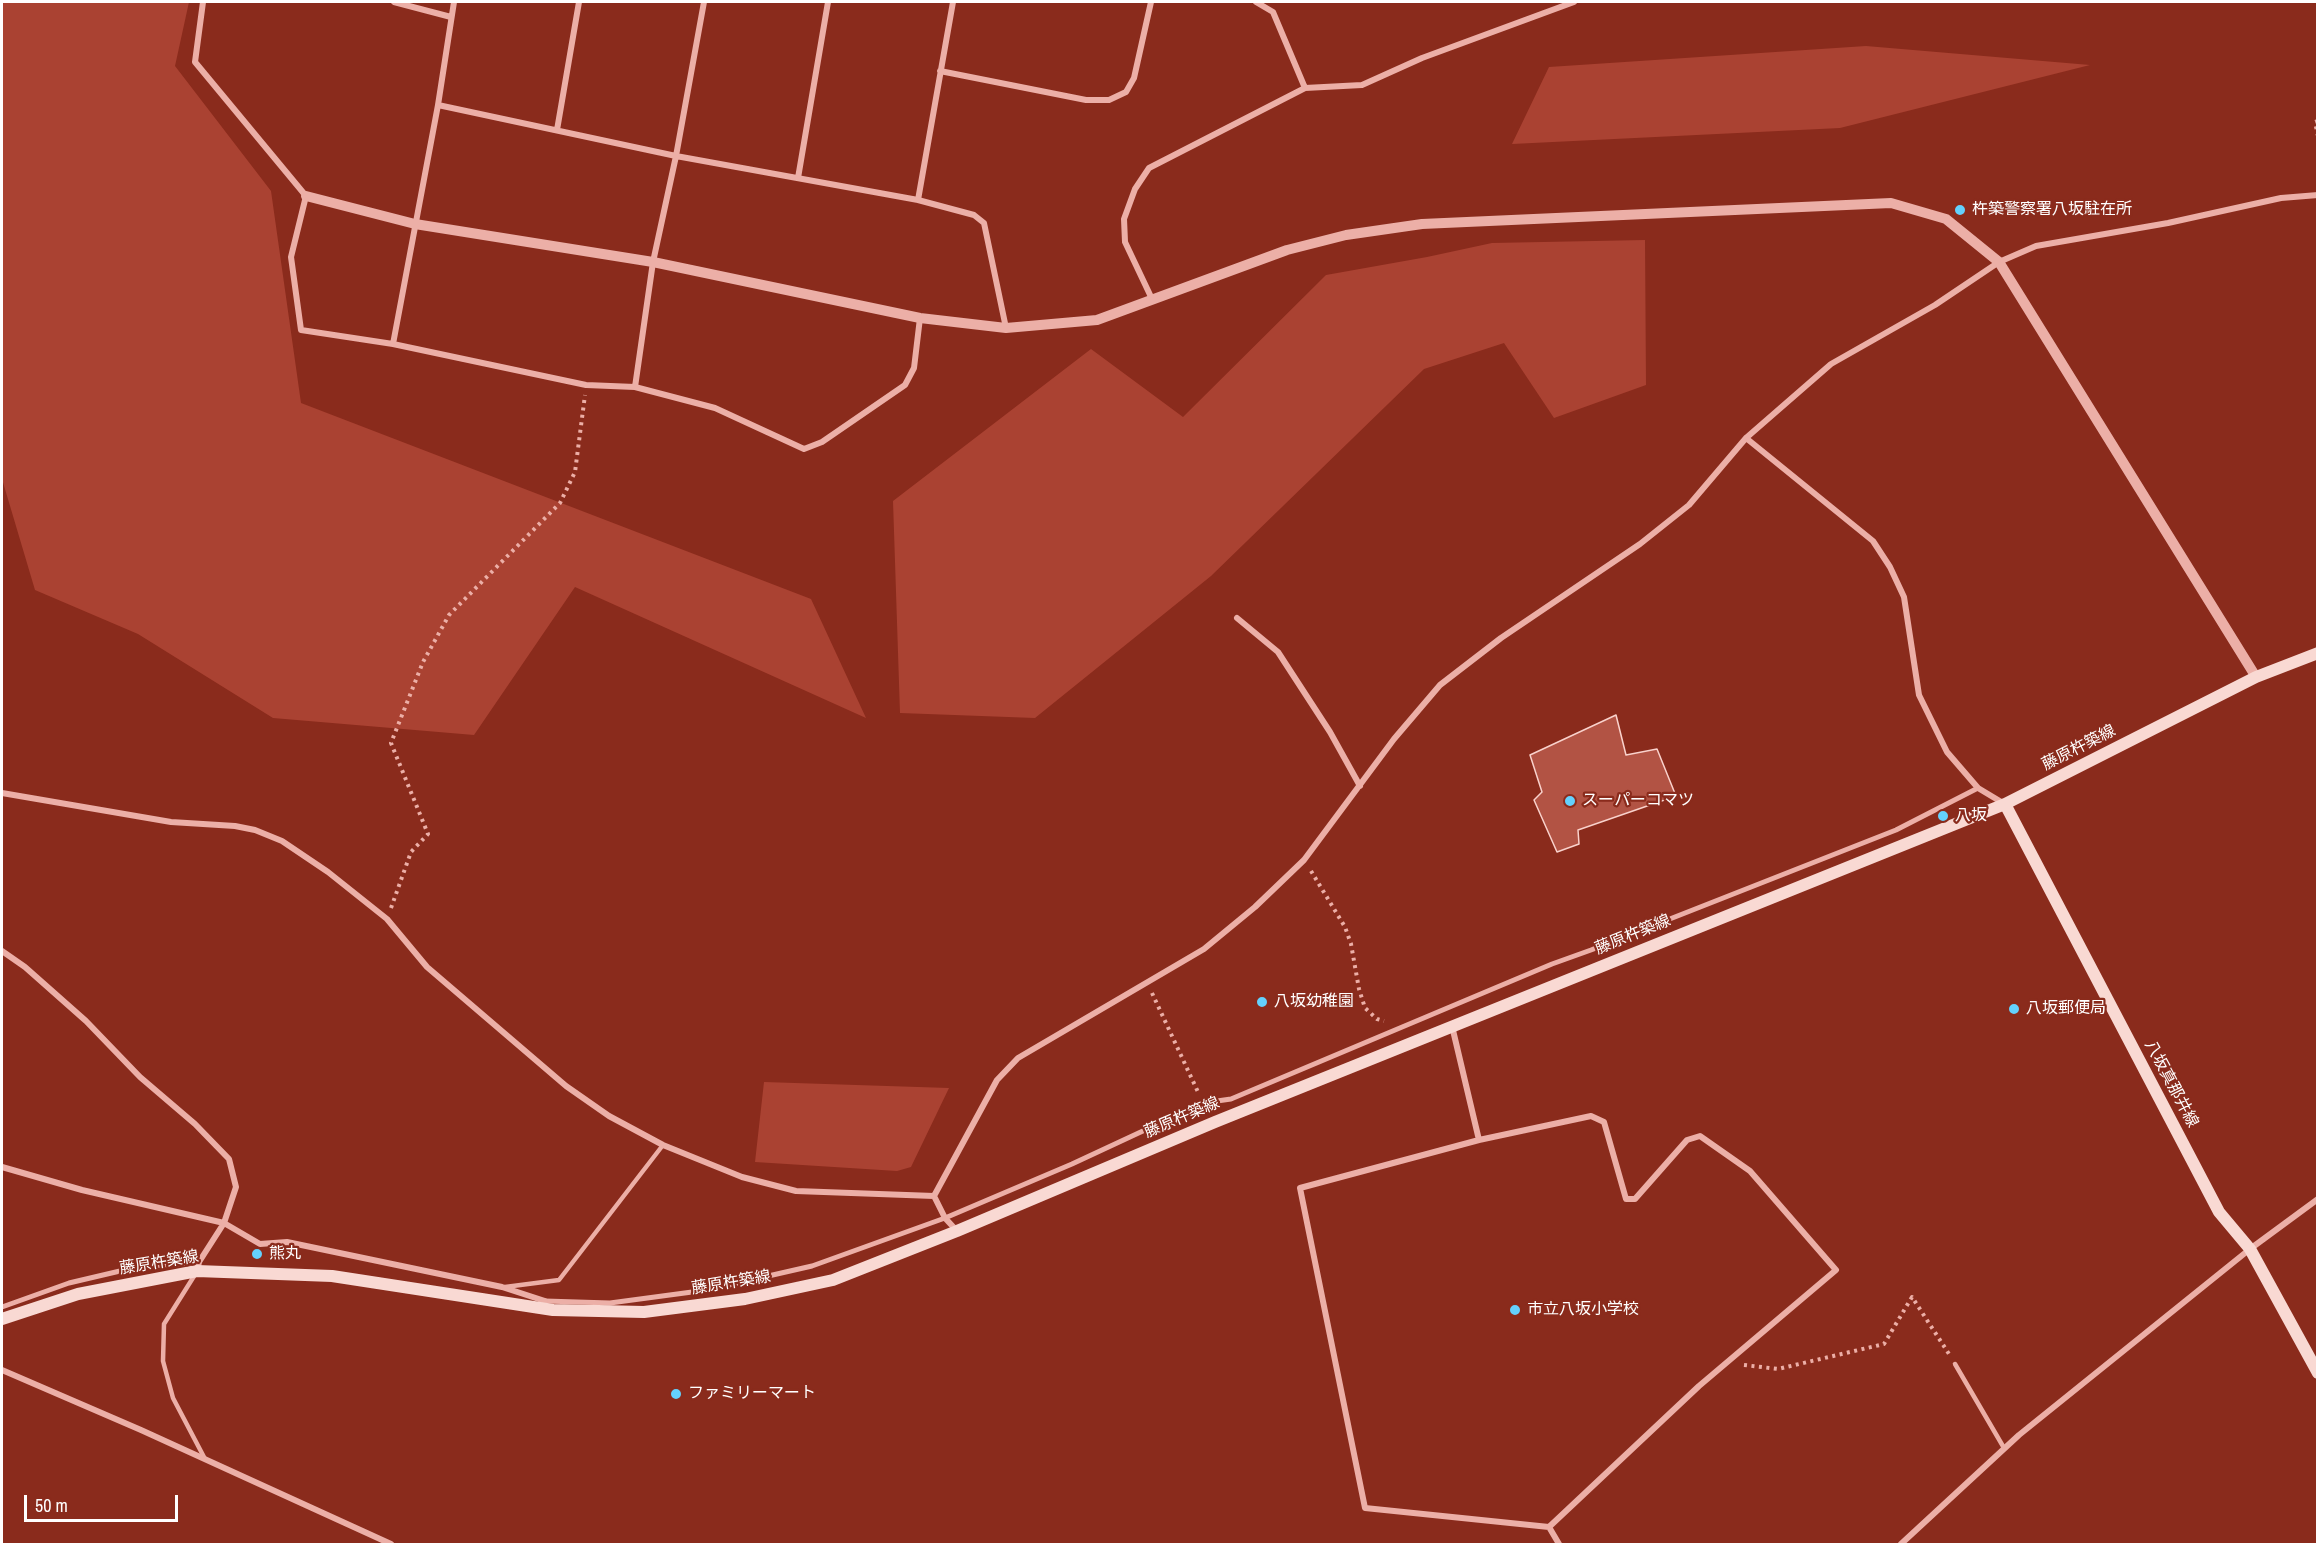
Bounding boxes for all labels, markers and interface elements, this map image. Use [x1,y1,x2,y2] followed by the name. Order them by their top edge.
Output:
[1972,200,2132,220] place label: 杵築警察署八坂駐在所
[1953,203,1967,217] marker: 杵築警察署八坂駐在所
[2039,721,2119,775] street label: 藤原杵築線
[1582,791,1694,811] place label: スーパーコマツ
[1563,794,1577,808] marker: スーパーコマツ
[1955,806,1987,826] place label: 八坂
[1936,809,1950,823] marker: 八坂
[1592,911,1674,959] street label: 藤原杵築線
[1274,992,1354,1012] place label: 八坂幼稚園
[1255,995,1269,1009] marker: 八坂幼稚園
[2026,999,2106,1019] place label: 八坂郵便局
[2007,1002,2021,1016] marker: 八坂郵便局
[2140,1037,2202,1131] street label: 八坂真那井線
[1141,1094,1223,1142] street label: 藤原杵築線
[269,1244,301,1264] place label: 熊丸
[118,1247,200,1279] street label: 藤原杵築線
[250,1247,264,1261] marker: 熊丸
[690,1267,772,1299] street label: 藤原杵築線
[1527,1300,1639,1320] place label: 市立八坂小学校
[1508,1303,1522,1317] marker: 市立八坂小学校
[688,1384,816,1404] place label: ファミリーマート
[669,1387,683,1401] marker: ファミリーマート
[27,1483,182,1521] scale bar
[35,1493,68,1518] text: 50 m

